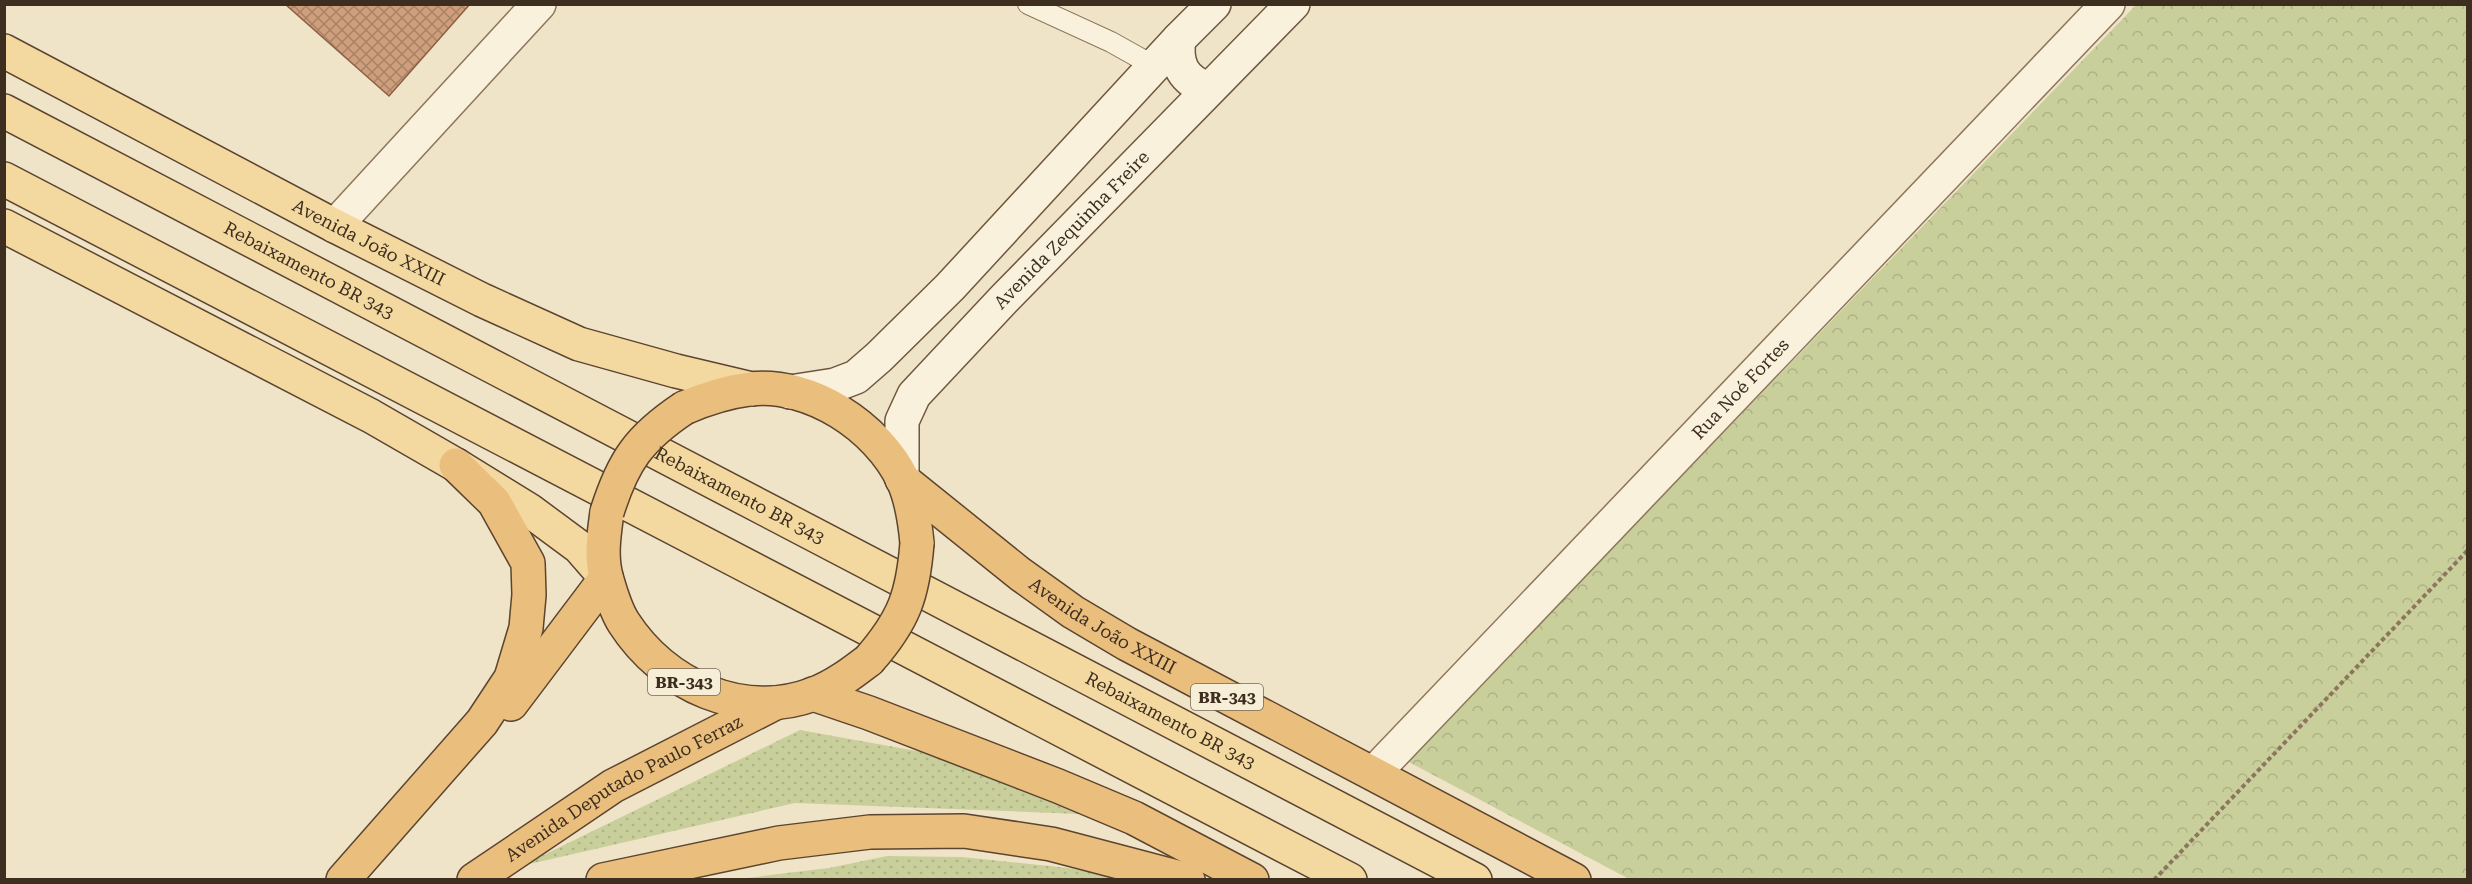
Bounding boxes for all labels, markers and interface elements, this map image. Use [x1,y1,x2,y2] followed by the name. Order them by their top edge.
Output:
[989,146,1153,313] street label: Avenida Zequinha Freire
[289,195,449,290] street label: Avenida João XXIII
[221,217,398,323] street label: Rebaixamento BR 343
[1687,334,1793,443] street label: Rua Noé Fortes
[651,442,828,548] street label: Rebaixamento BR 343
[1025,573,1180,678] street label: Avenida João XXIII
[1082,667,1259,773] street label: Rebaixamento BR 343
[648,669,720,695] road number: BR-343
[1191,684,1263,710] road number: BR-343
[501,710,746,866] street label: Avenida Deputado Paulo Ferraz

